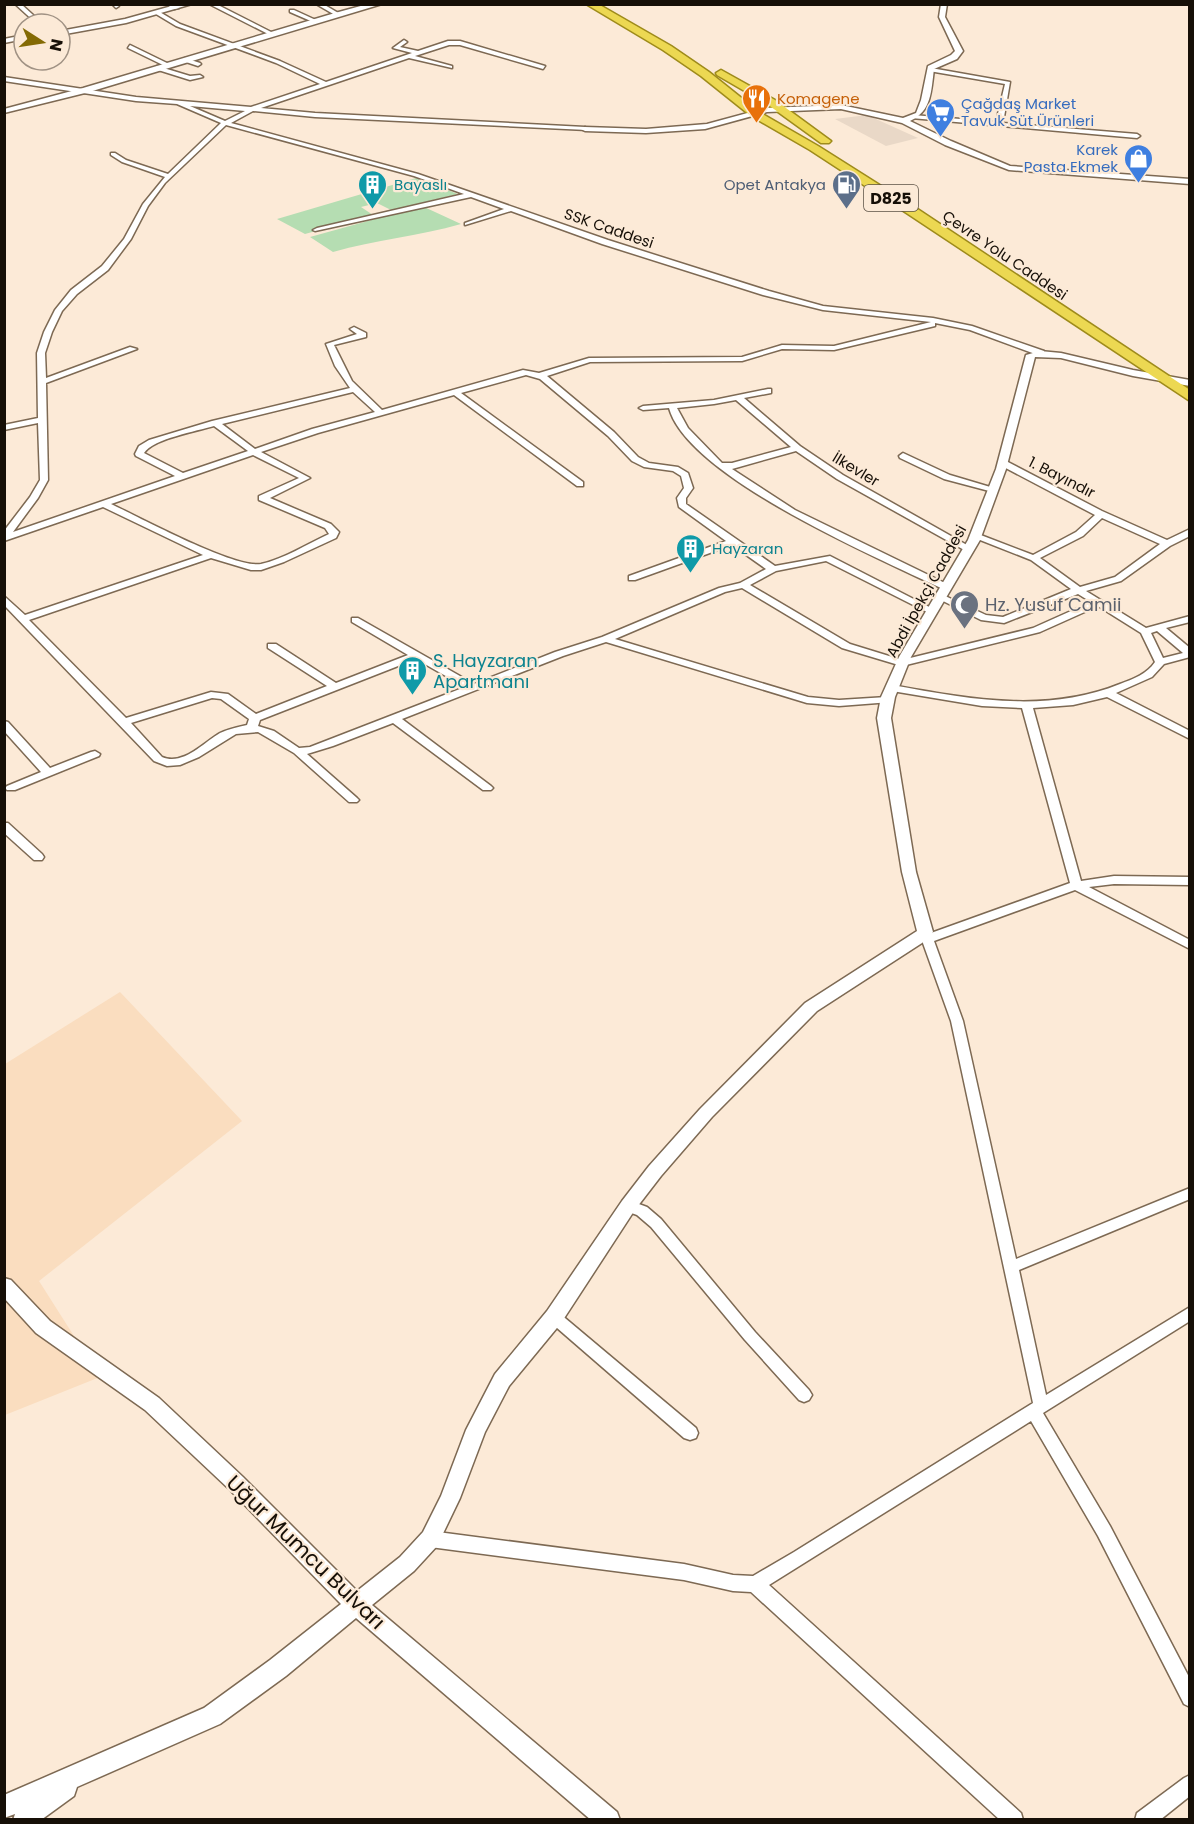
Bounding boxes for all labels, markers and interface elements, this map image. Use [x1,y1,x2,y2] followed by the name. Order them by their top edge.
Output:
[12,12,72,72] north arrow
[44,37,69,53] text: N
[740,82,772,124] restaurant icon: Komagene
[777,88,860,109] place label: Komagene
[961,93,1094,131] place label: Çağdaş Market Tavuk Süt Ürünleri
[924,96,956,138] supermarket icon: Çağdaş Market Tavuk Süt Ürünleri
[1024,139,1118,177] place label: Karek Pasta Ekmek
[1123,142,1155,184] shop icon: Karek Pasta Ekmek
[357,168,389,210] building icon: Bayaslı
[831,168,863,210] fuel station icon: Opet Antakya
[394,174,447,195] place label: Bayaslı
[724,174,826,195] place label: Opet Antakya
[864,185,918,211] road number: D825
[561,203,657,253] street label: SSK Caddesi
[938,205,1072,305] street label: Çevre Yolu Caddesi
[829,447,884,491] street label: İlkevler
[1025,451,1099,503] street label: 1. Bayındır
[881,521,971,661] street label: Abdi İpekçi Caddesi
[675,532,707,574] building icon: Hayzaran
[712,538,783,559] place label: Hayzaran
[948,588,980,630] mosque icon: Hz. Yusuf Camii
[985,592,1121,617] place label: Hz. Yusuf Camii
[433,648,538,694] place label: S. Hayzaran Apartmanı
[396,654,428,696] building icon: S. Hayzaran Apartmanı
[220,1468,392,1636] street label: Uğur Mumcu Bulvarı

